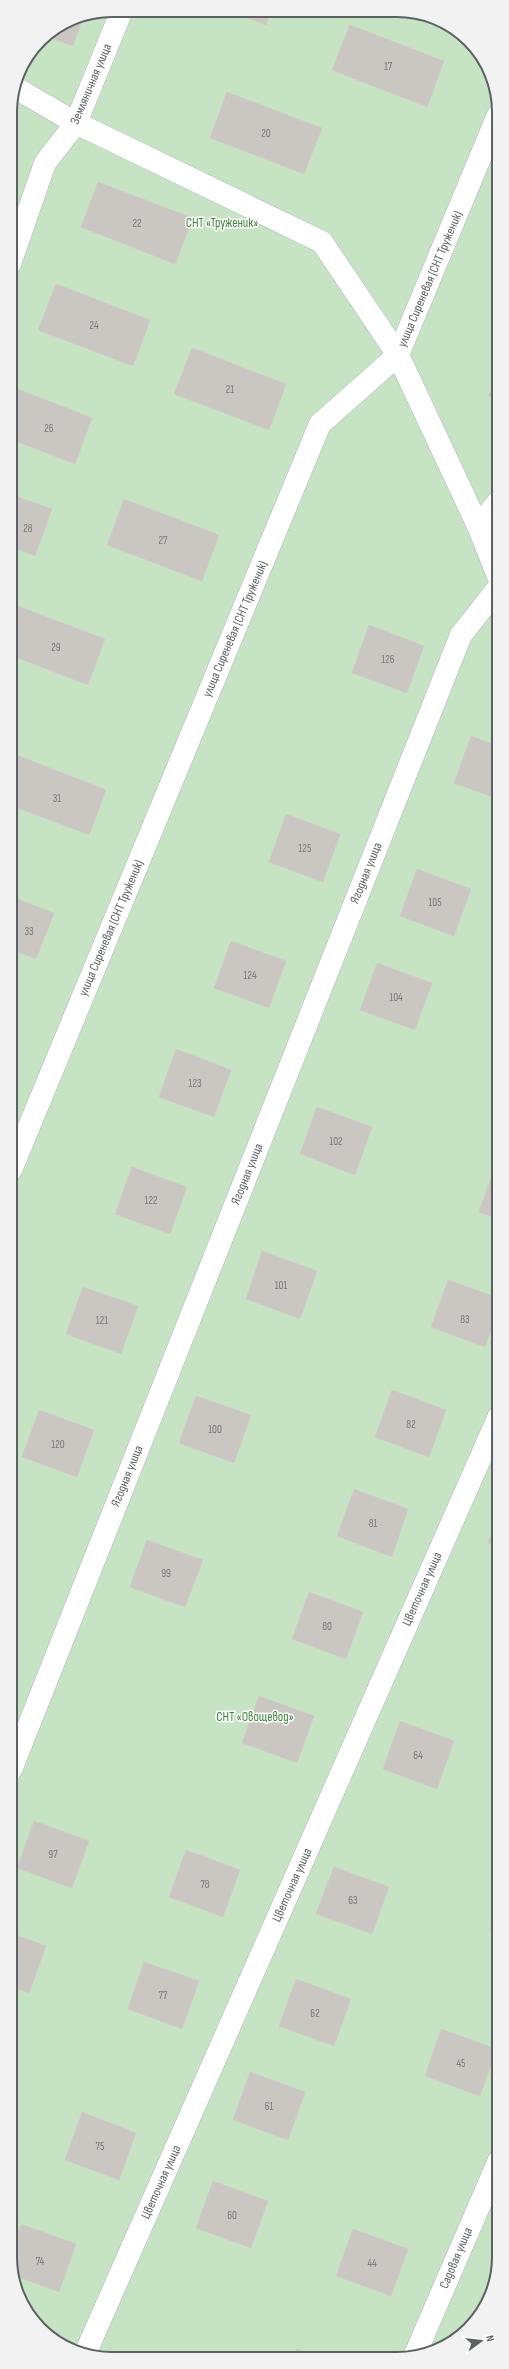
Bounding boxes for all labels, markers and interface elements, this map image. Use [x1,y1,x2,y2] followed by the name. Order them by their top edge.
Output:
[67,41,115,127] street label: Земляничная улица
[384,60,393,73] house number: 17
[261,127,271,140] house number: 20
[394,208,466,350] street label: улица Сиреневая (СНТ Труженик)
[186,215,258,231] park label: СНТ «Труженик»
[132,217,142,230] house number: 22
[89,319,99,332] house number: 24
[226,383,234,396] house number: 21
[44,422,54,435] house number: 26
[23,522,33,535] house number: 28
[159,534,168,547] house number: 27
[199,558,271,700] street label: улица Сиреневая (СНТ Труженик)
[51,641,61,654] house number: 29
[381,653,395,666] house number: 126
[53,792,61,805] house number: 31
[346,840,386,906] street label: Ягодная улица
[299,842,311,855] house number: 125
[75,857,147,999] street label: улица Сиреневая (СНТ Труженик)
[428,896,442,909] house number: 105
[24,925,34,938] house number: 33
[243,969,257,982] house number: 124
[389,991,403,1004] house number: 104
[188,1077,202,1090] house number: 123
[329,1135,343,1148] house number: 102
[227,1141,267,1207] street label: Ягодная улица
[144,1194,158,1207] house number: 122
[275,1279,287,1292] house number: 101
[460,1313,470,1326] house number: 83
[96,1314,108,1327] house number: 121
[406,1418,416,1431] house number: 82
[208,1423,222,1436] house number: 100
[51,1438,65,1451] house number: 120
[107,1443,147,1509] street label: Ягодная улица
[369,1517,377,1530] house number: 81
[399,1550,445,1628] street label: Цветочная улица
[161,1567,171,1580] house number: 99
[322,1620,332,1633] house number: 80
[216,1709,294,1725] park label: СНТ «Овощевод»
[413,1749,423,1762] house number: 64
[269,1846,315,1924] street label: Цветочная улица
[48,1848,58,1861] house number: 97
[200,1878,210,1891] house number: 78
[348,1894,358,1907] house number: 63
[159,1989,168,2002] house number: 77
[310,2007,320,2020] house number: 62
[456,2057,466,2070] house number: 45
[265,2100,273,2113] house number: 61
[96,2140,104,2153] house number: 75
[138,2143,184,2221] street label: Цветочная улица
[227,2209,237,2222] house number: 60
[436,2225,476,2291] street label: Садовая улица
[36,2255,45,2268] house number: 74
[367,2257,377,2270] house number: 44
[461,2321,501,2361] north arrow
[483,2334,497,2343] text: N

